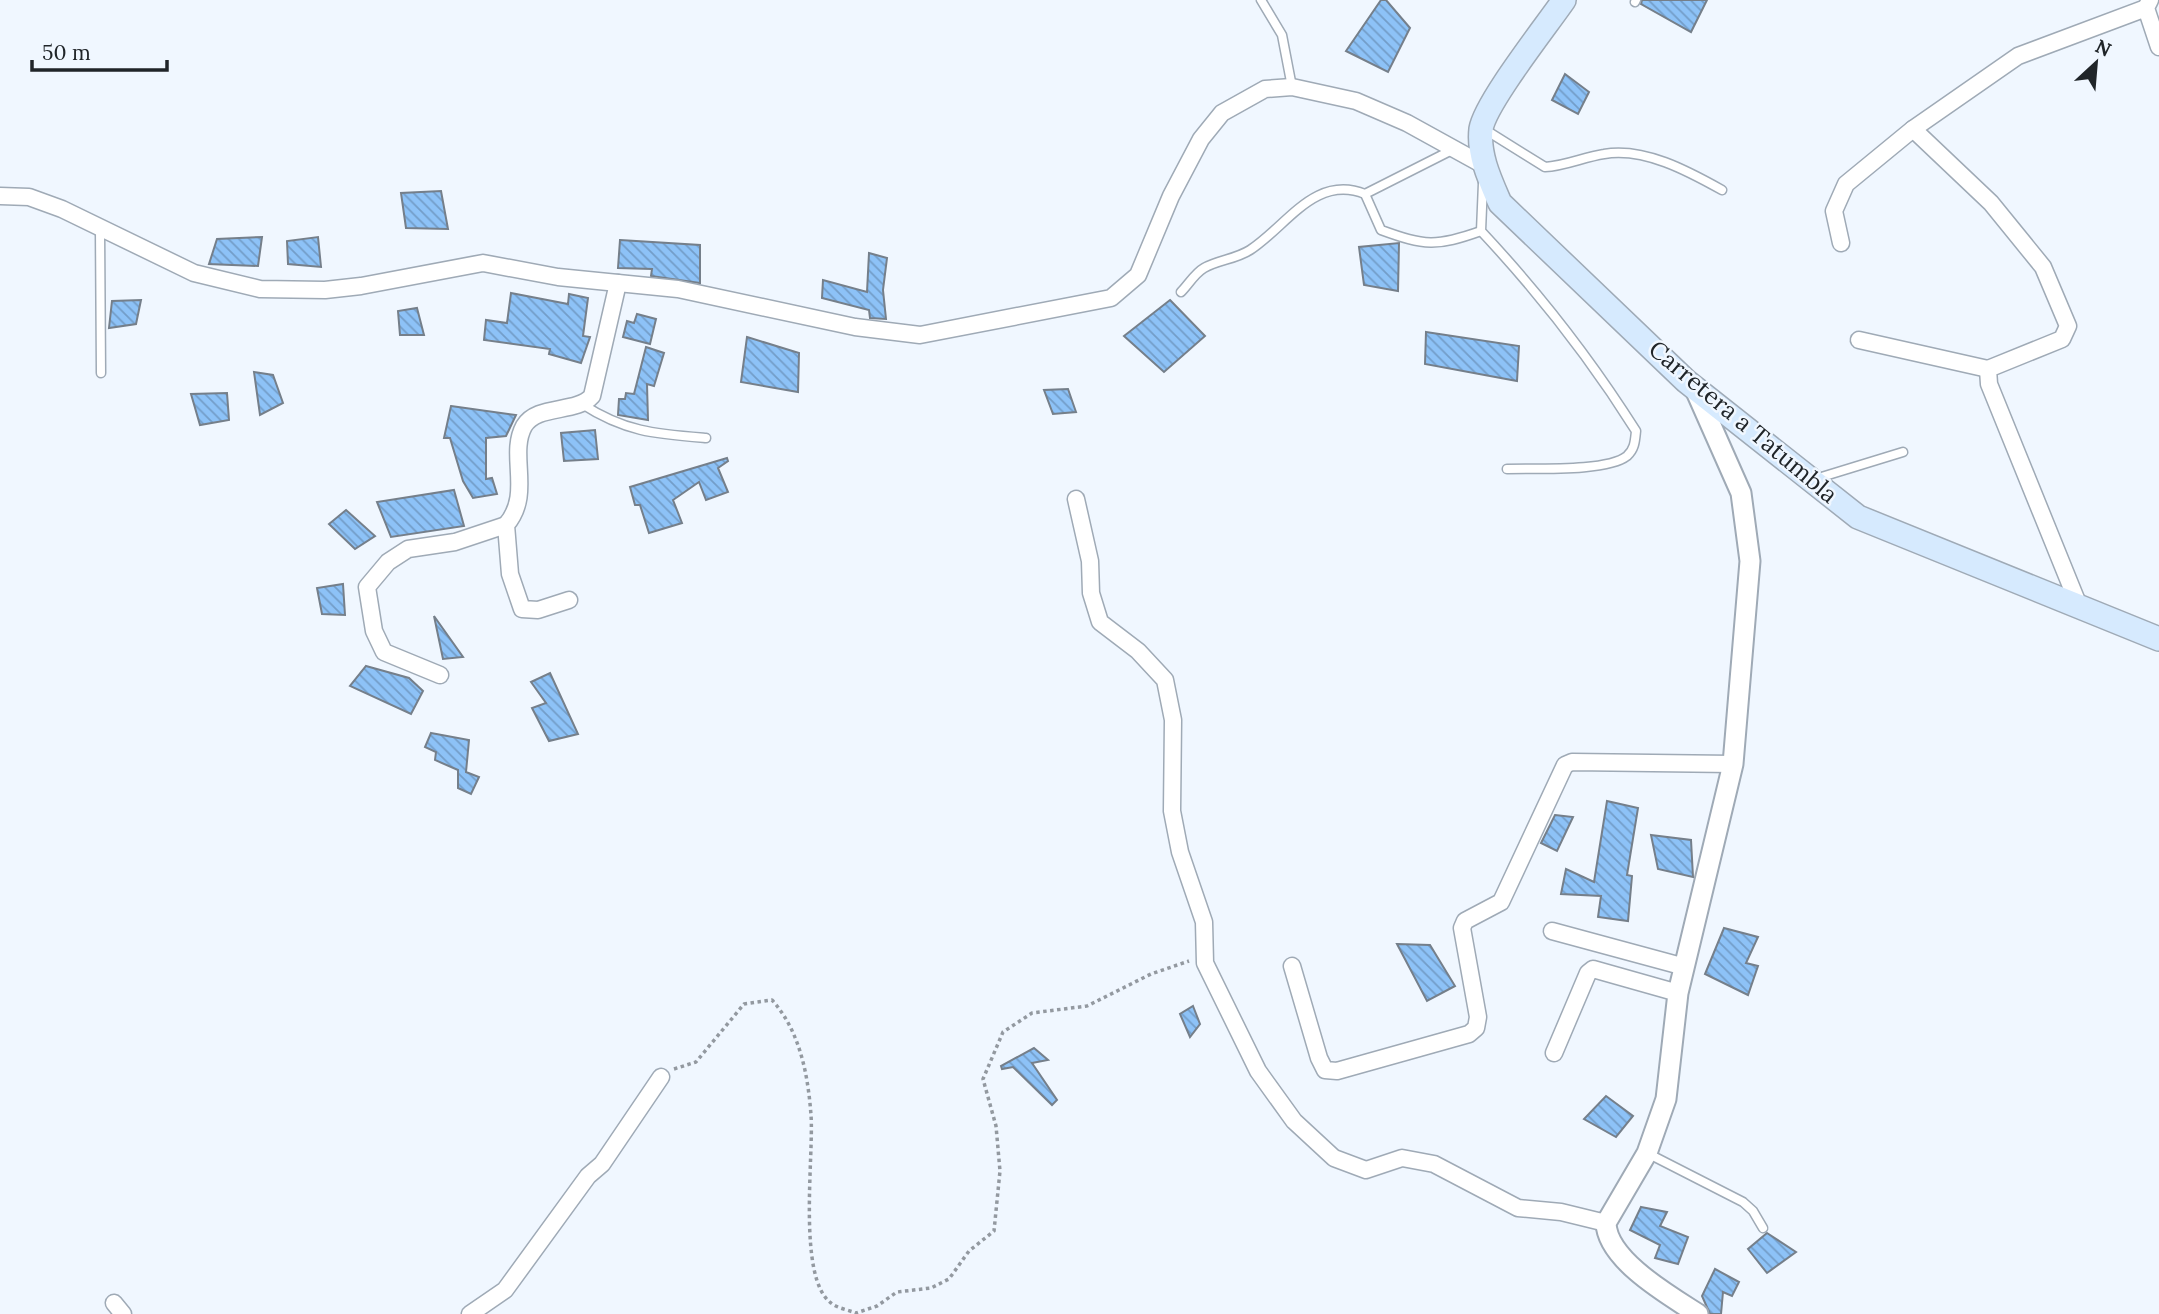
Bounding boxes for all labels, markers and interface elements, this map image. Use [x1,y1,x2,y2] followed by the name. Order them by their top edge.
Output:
[32,28,166,72] scale bar
[2061,28,2131,98] north arrow
[2092,34,2116,62] text: N
[42,39,91,66] text: 50 m
[1642,333,1844,510] street label: Carretera a Tatumbla

